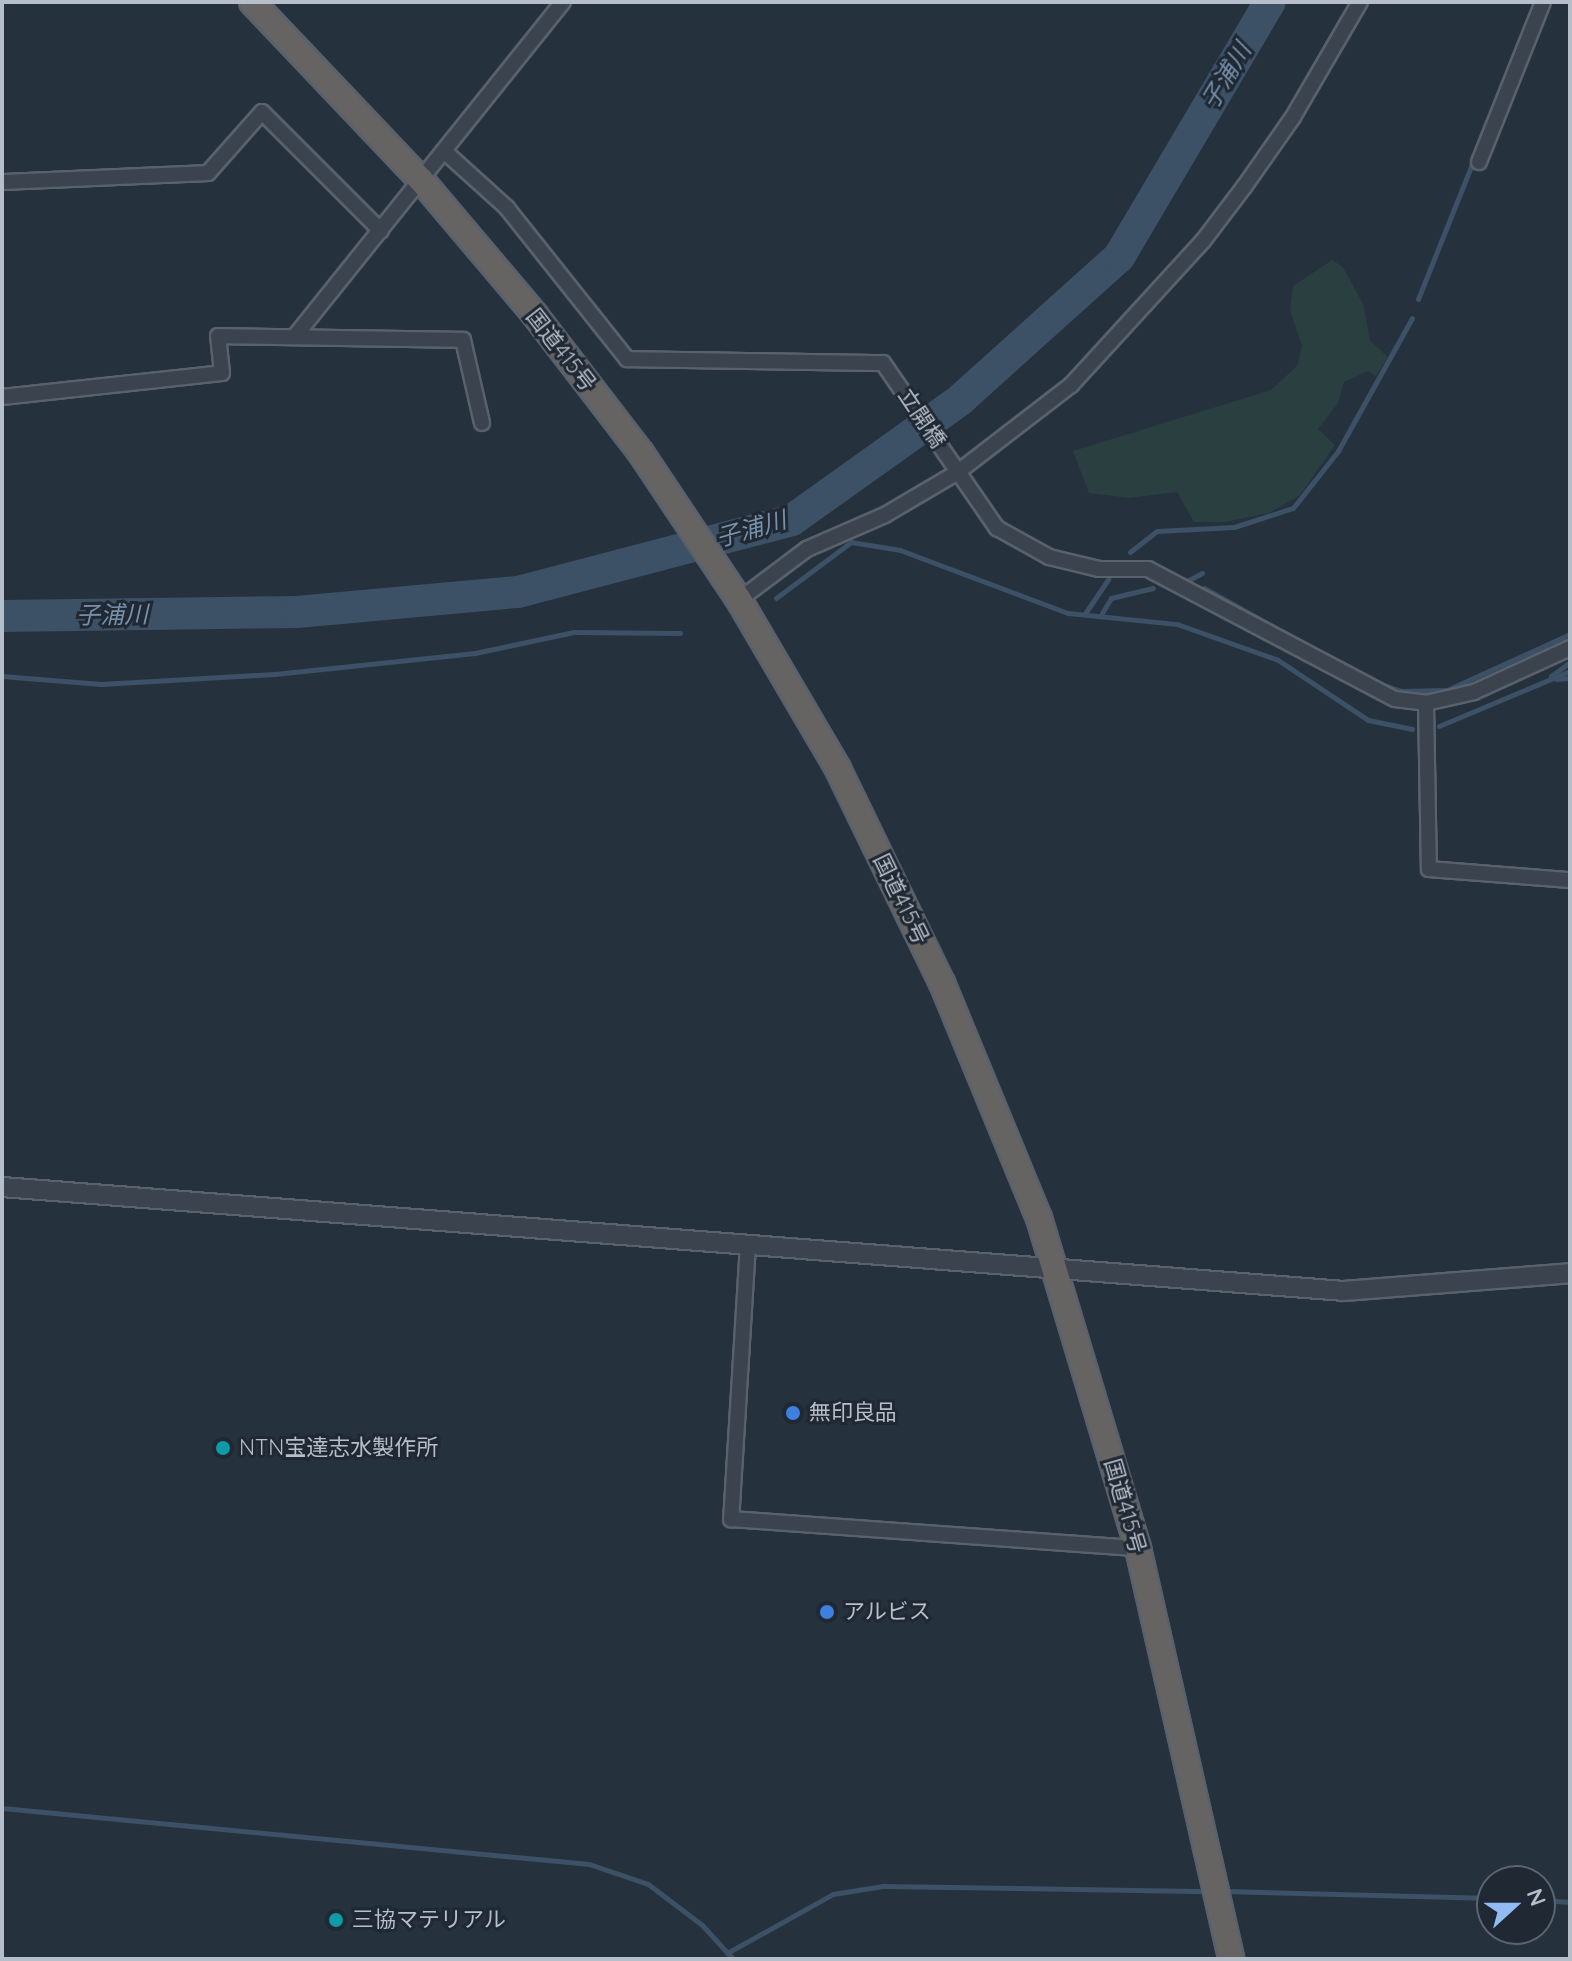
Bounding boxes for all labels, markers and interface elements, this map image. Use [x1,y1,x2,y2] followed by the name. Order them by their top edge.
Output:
[1195,38,1257,114] water label: 子浦川
[521,303,601,397] street label: 国道415号
[893,383,951,453] street label: 立開橋
[712,505,790,553] water label: 子浦川
[76,600,148,630] water label: 子浦川
[868,849,934,949] street label: 国道415号
[809,1400,897,1426] place label: 無印良品
[784,1404,802,1422] marker: 無印良品
[239,1435,438,1461] place label: NTN宝達志水製作所
[214,1439,232,1457] marker: NTN宝達志水製作所
[1099,1455,1151,1557] street label: 国道415号
[843,1599,931,1625] place label: アルビス
[818,1603,836,1621] marker: アルビス
[1476,1865,1556,1945] north arrow
[1521,1885,1553,1910] text: N
[352,1907,506,1933] place label: 三協マテリアル
[327,1911,345,1929] marker: 三協マテリアル

